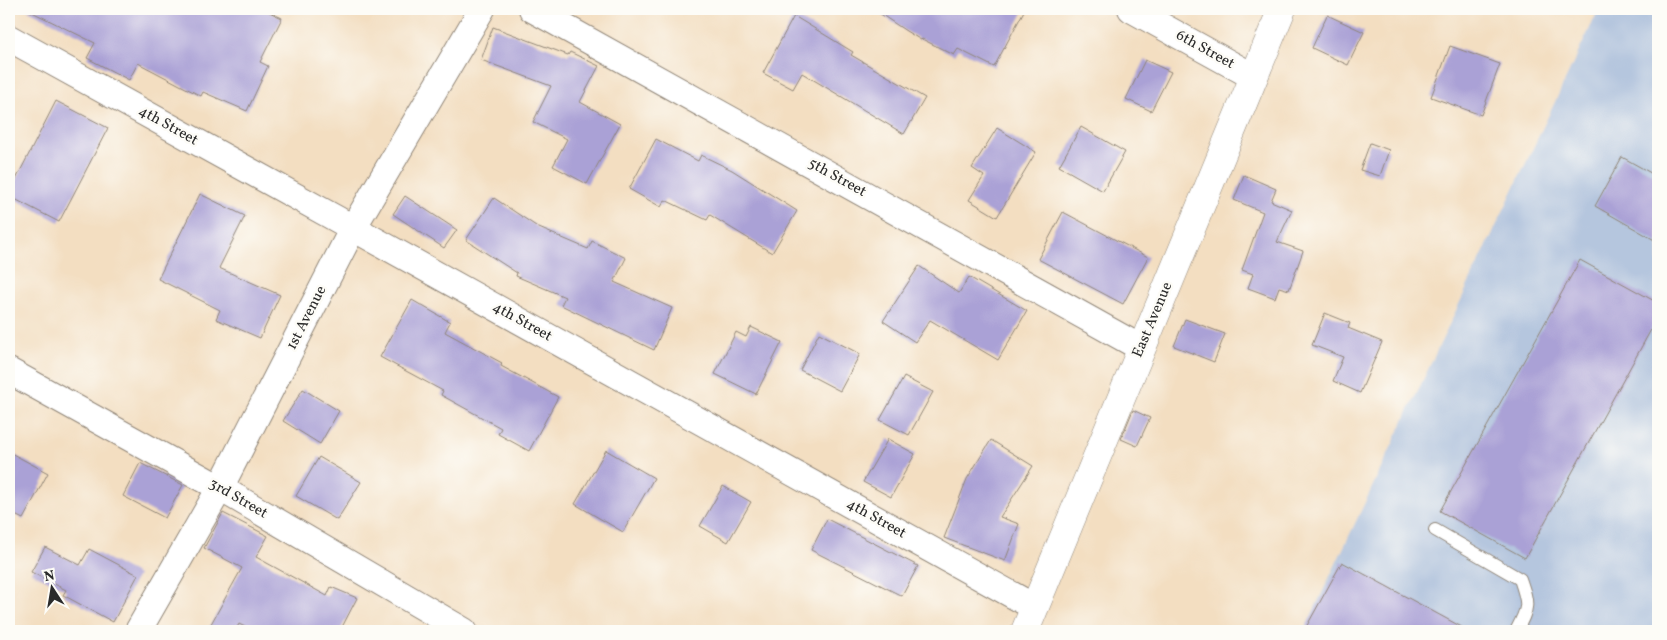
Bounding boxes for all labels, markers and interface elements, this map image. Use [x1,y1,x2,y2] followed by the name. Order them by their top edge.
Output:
[1172,25,1238,75] street label: 6th Street
[134,101,202,151] street label: 4th Street
[804,153,870,203] street label: 5th Street
[1128,279,1178,361] street label: East Avenue
[282,282,332,354] street label: 1st Avenue
[488,297,556,347] street label: 4th Street
[205,474,271,524] street label: 3rd Street
[842,494,910,544] street label: 4th Street
[28,562,78,612] north arrow
[43,566,57,587] text: N

